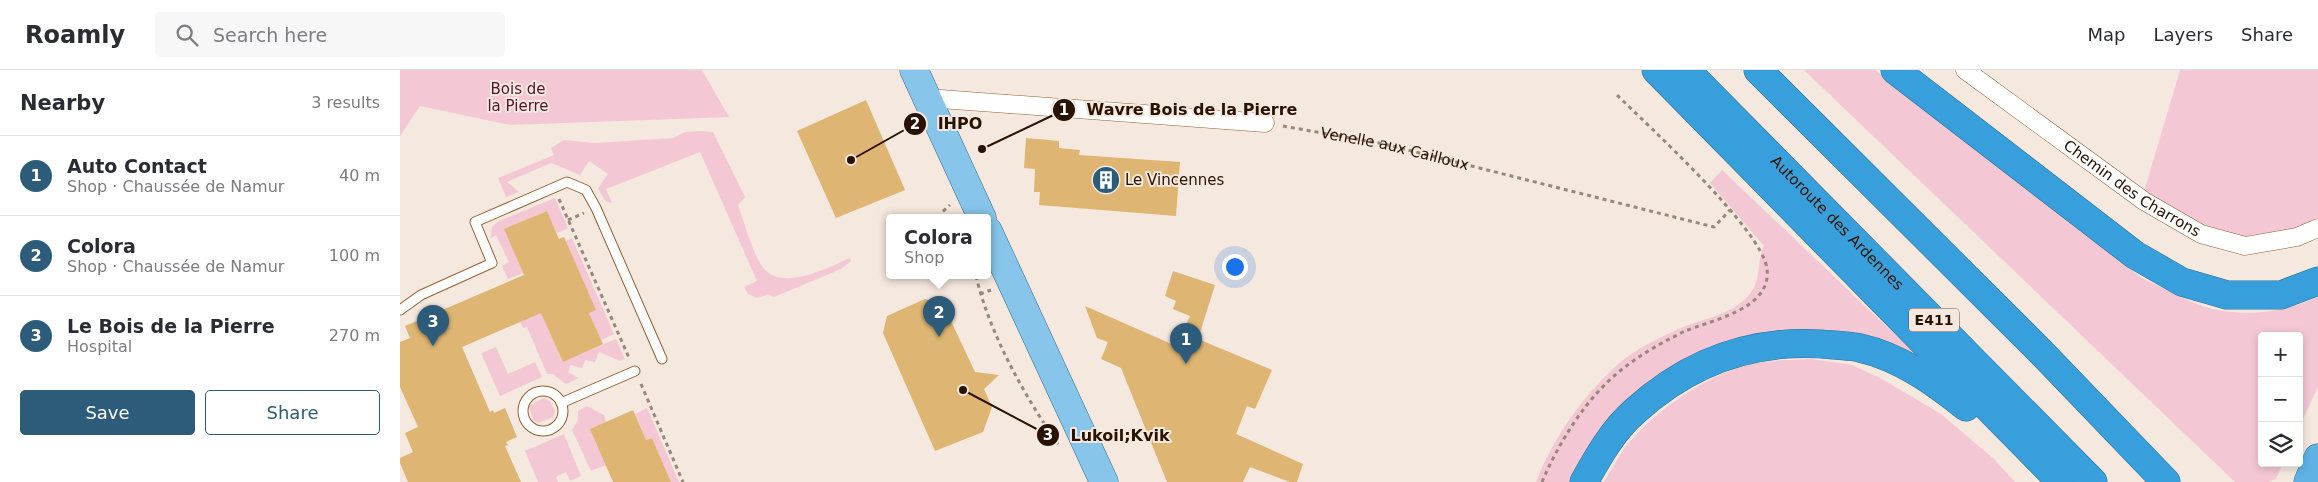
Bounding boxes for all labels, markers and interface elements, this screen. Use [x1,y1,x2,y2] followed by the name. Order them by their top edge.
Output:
[155,12,505,57] search box
[25,21,125,49] text: Roamly
[173,21,201,49] icon: search
[213,24,327,46] text: Search here
[2087,24,2125,45] text: Map
[2153,24,2213,45] text: Layers
[2241,24,2293,45] text: Share
[487,80,549,115] park label: Bois de la Pierre
[20,91,105,115] text: Nearby
[311,93,380,112] text: 3 results
[1051,94,1307,125] callout: Wavre Bois de la Pierre
[1087,100,1298,119] text: Wavre Bois de la Pierre
[1059,101,1069,119] text: 1
[902,108,992,139] callout: IHPO
[938,114,982,133] text: IHPO
[910,115,920,133] text: 2
[1319,124,1471,174] street label: Venelle aux Cailloux
[2060,136,2204,241] street label: Chemin des Charrons
[1767,152,1907,294] street label: Autoroute des Ardennes
[67,155,207,177] text: Auto Contact
[1091,165,1121,195] building icon: Le Vincennes
[30,166,42,185] text: 1
[339,166,380,185] text: 40 m
[1125,171,1224,189] place label: Le Vincennes
[67,177,284,196] text: Shop · Chaussée de Namur
[886,214,991,279] popup
[904,226,973,248] text: Colora
[67,235,136,257] text: Colora
[30,246,42,265] text: 2
[329,246,380,265] text: 100 m
[904,248,944,267] text: Shop
[1222,254,1248,280] your location
[67,257,284,276] text: Shop · Chaussée de Namur
[923,296,955,337] pin: 2
[417,305,449,346] pin: 3
[1909,308,1959,332] road number: E411
[67,315,275,337] text: Le Bois de la Pierre
[1170,323,1202,364] pin: 1
[30,326,42,345] text: 3
[329,326,380,345] text: 270 m
[2258,332,2303,467] map controls
[2258,332,2303,377] button: +
[67,337,132,356] text: Hospital
[2258,377,2303,422] button: −
[20,390,195,435] button: Save
[205,390,380,435] button: Share
[1035,419,1180,450] callout: Lukoil;Kvik
[2258,422,2303,467] button: layers
[1043,426,1053,444] text: 3
[1070,426,1170,445] text: Lukoil;Kvik

